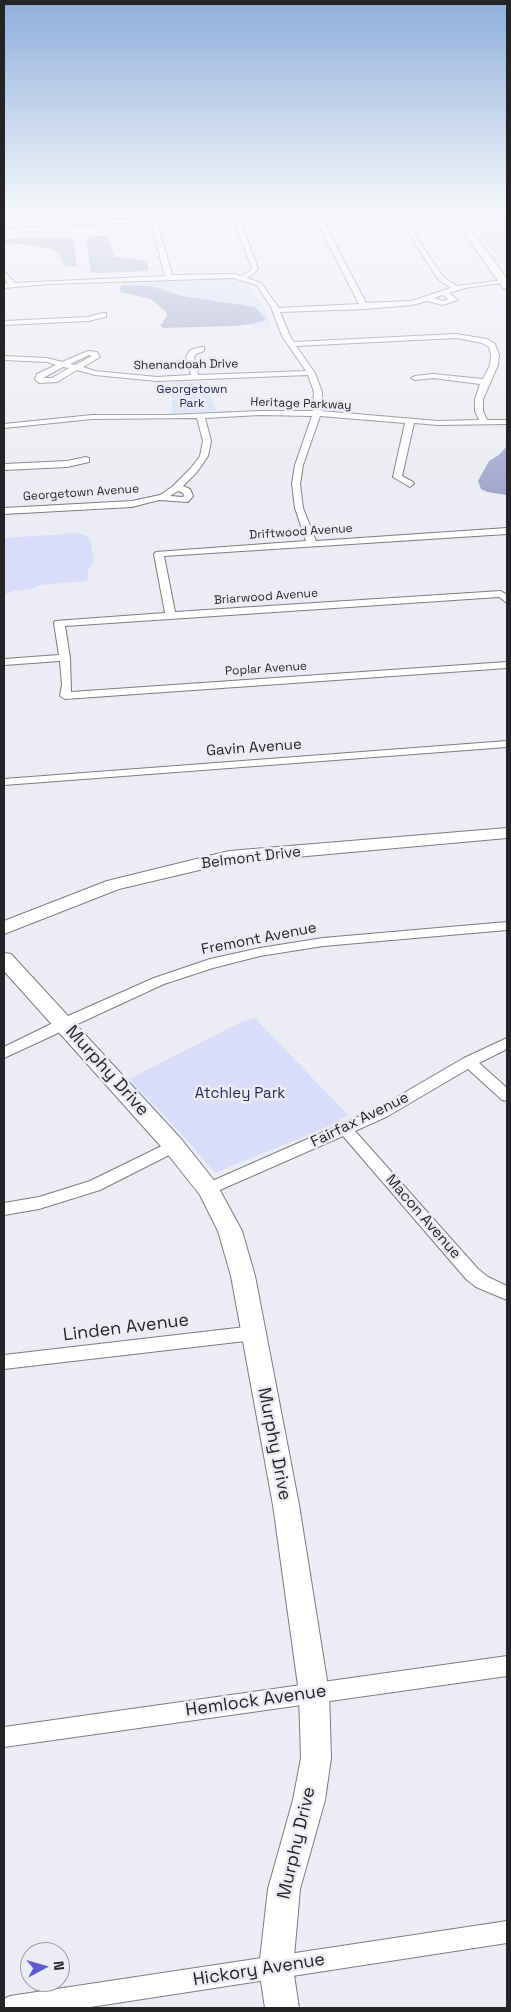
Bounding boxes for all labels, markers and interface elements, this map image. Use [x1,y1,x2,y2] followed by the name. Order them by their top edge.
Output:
[134,357,238,373] street label: Shenandoah Drive
[157,383,227,411] park label: Georgetown Park
[250,395,352,413] street label: Heritage Parkway
[22,482,140,504] street label: Georgetown Avenue
[249,521,353,543] street label: Driftwood Avenue
[213,586,319,608] street label: Briarwood Avenue
[225,659,307,679] street label: Poplar Avenue
[206,736,302,760] street label: Gavin Avenue
[200,843,302,873] street label: Belmont Drive
[200,919,318,959] street label: Fremont Avenue
[61,1021,153,1121] street label: Murphy Drive
[195,1085,285,1103] park label: Atchley Park
[308,1089,412,1151] street label: Fairfax Avenue
[382,1171,464,1263] street label: Macon Avenue
[62,1310,190,1346] street label: Linden Avenue
[252,1386,296,1502] street label: Murphy Drive
[184,1680,328,1722] street label: Hemlock Avenue
[274,1785,320,1901] street label: Murphy Drive
[20,1942,70,1992] north arrow
[191,1949,327,1991] street label: Hickory Avenue
[49,1960,68,1971] text: N

